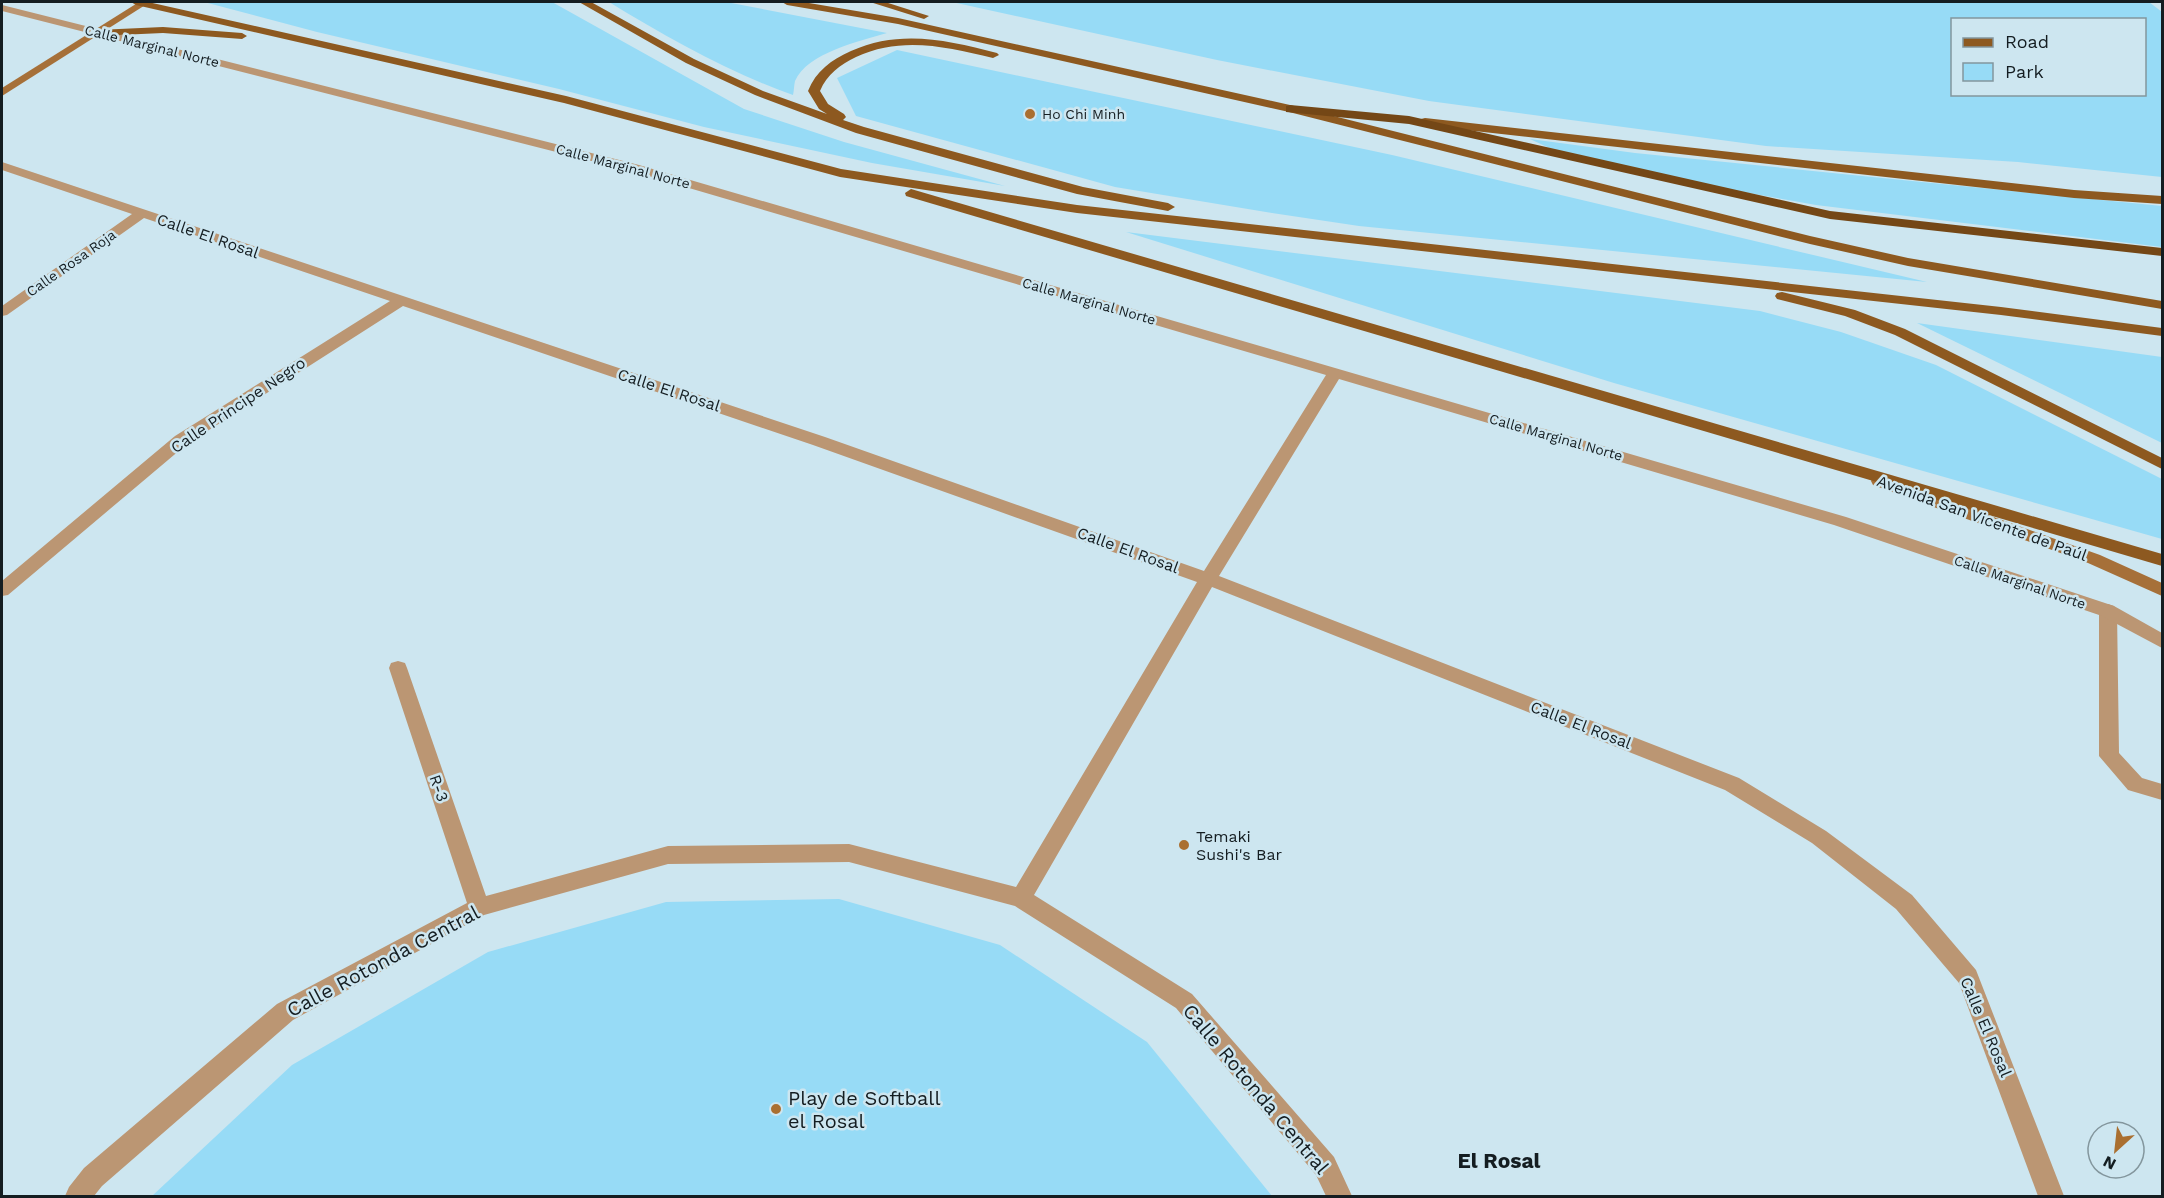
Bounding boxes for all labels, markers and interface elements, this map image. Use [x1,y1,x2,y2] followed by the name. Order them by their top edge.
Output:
[1951,18,2146,96] legend
[83,22,221,70] street label: Calle Marginal Norte
[2005,31,2049,52] text: Road
[2005,61,2044,82] text: Park
[1042,106,1125,122] place label: Ho Chi Minh
[1023,107,1037,121] marker: Ho Chi Minh
[554,140,692,192] street label: Calle Marginal Norte
[154,210,262,262] street label: Calle El Rosal
[23,226,119,300] street label: Calle Rosa Roja
[1020,274,1158,328] street label: Calle Marginal Norte
[167,353,309,457] street label: Calle Principe Negro
[615,364,723,416] street label: Calle El Rosal
[1487,410,1625,464] street label: Calle Marginal Norte
[1874,471,2090,565] street label: Avenida San Vicente de Paúl
[1075,523,1182,577] street label: Calle El Rosal
[1952,552,2088,612] street label: Calle Marginal Norte
[1528,697,1634,753] street label: Calle El Rosal
[426,772,452,804] street label: R-3
[1196,827,1283,864] place label: Temaki Sushi's Bar
[1177,838,1191,852] marker: Temaki Sushi's Bar
[283,900,483,1022] street label: Calle Rotonda Central
[1956,974,2016,1080] street label: Calle El Rosal
[1178,999,1334,1179] street label: Calle Rotonda Central
[788,1086,941,1133] place label: Play de Softball el Rosal
[769,1102,783,1116] marker: Play de Softball el Rosal
[2086,1120,2146,1180] north arrow
[1458,1148,1541,1173] district label: El Rosal
[2100,1152,2119,1174] text: N

